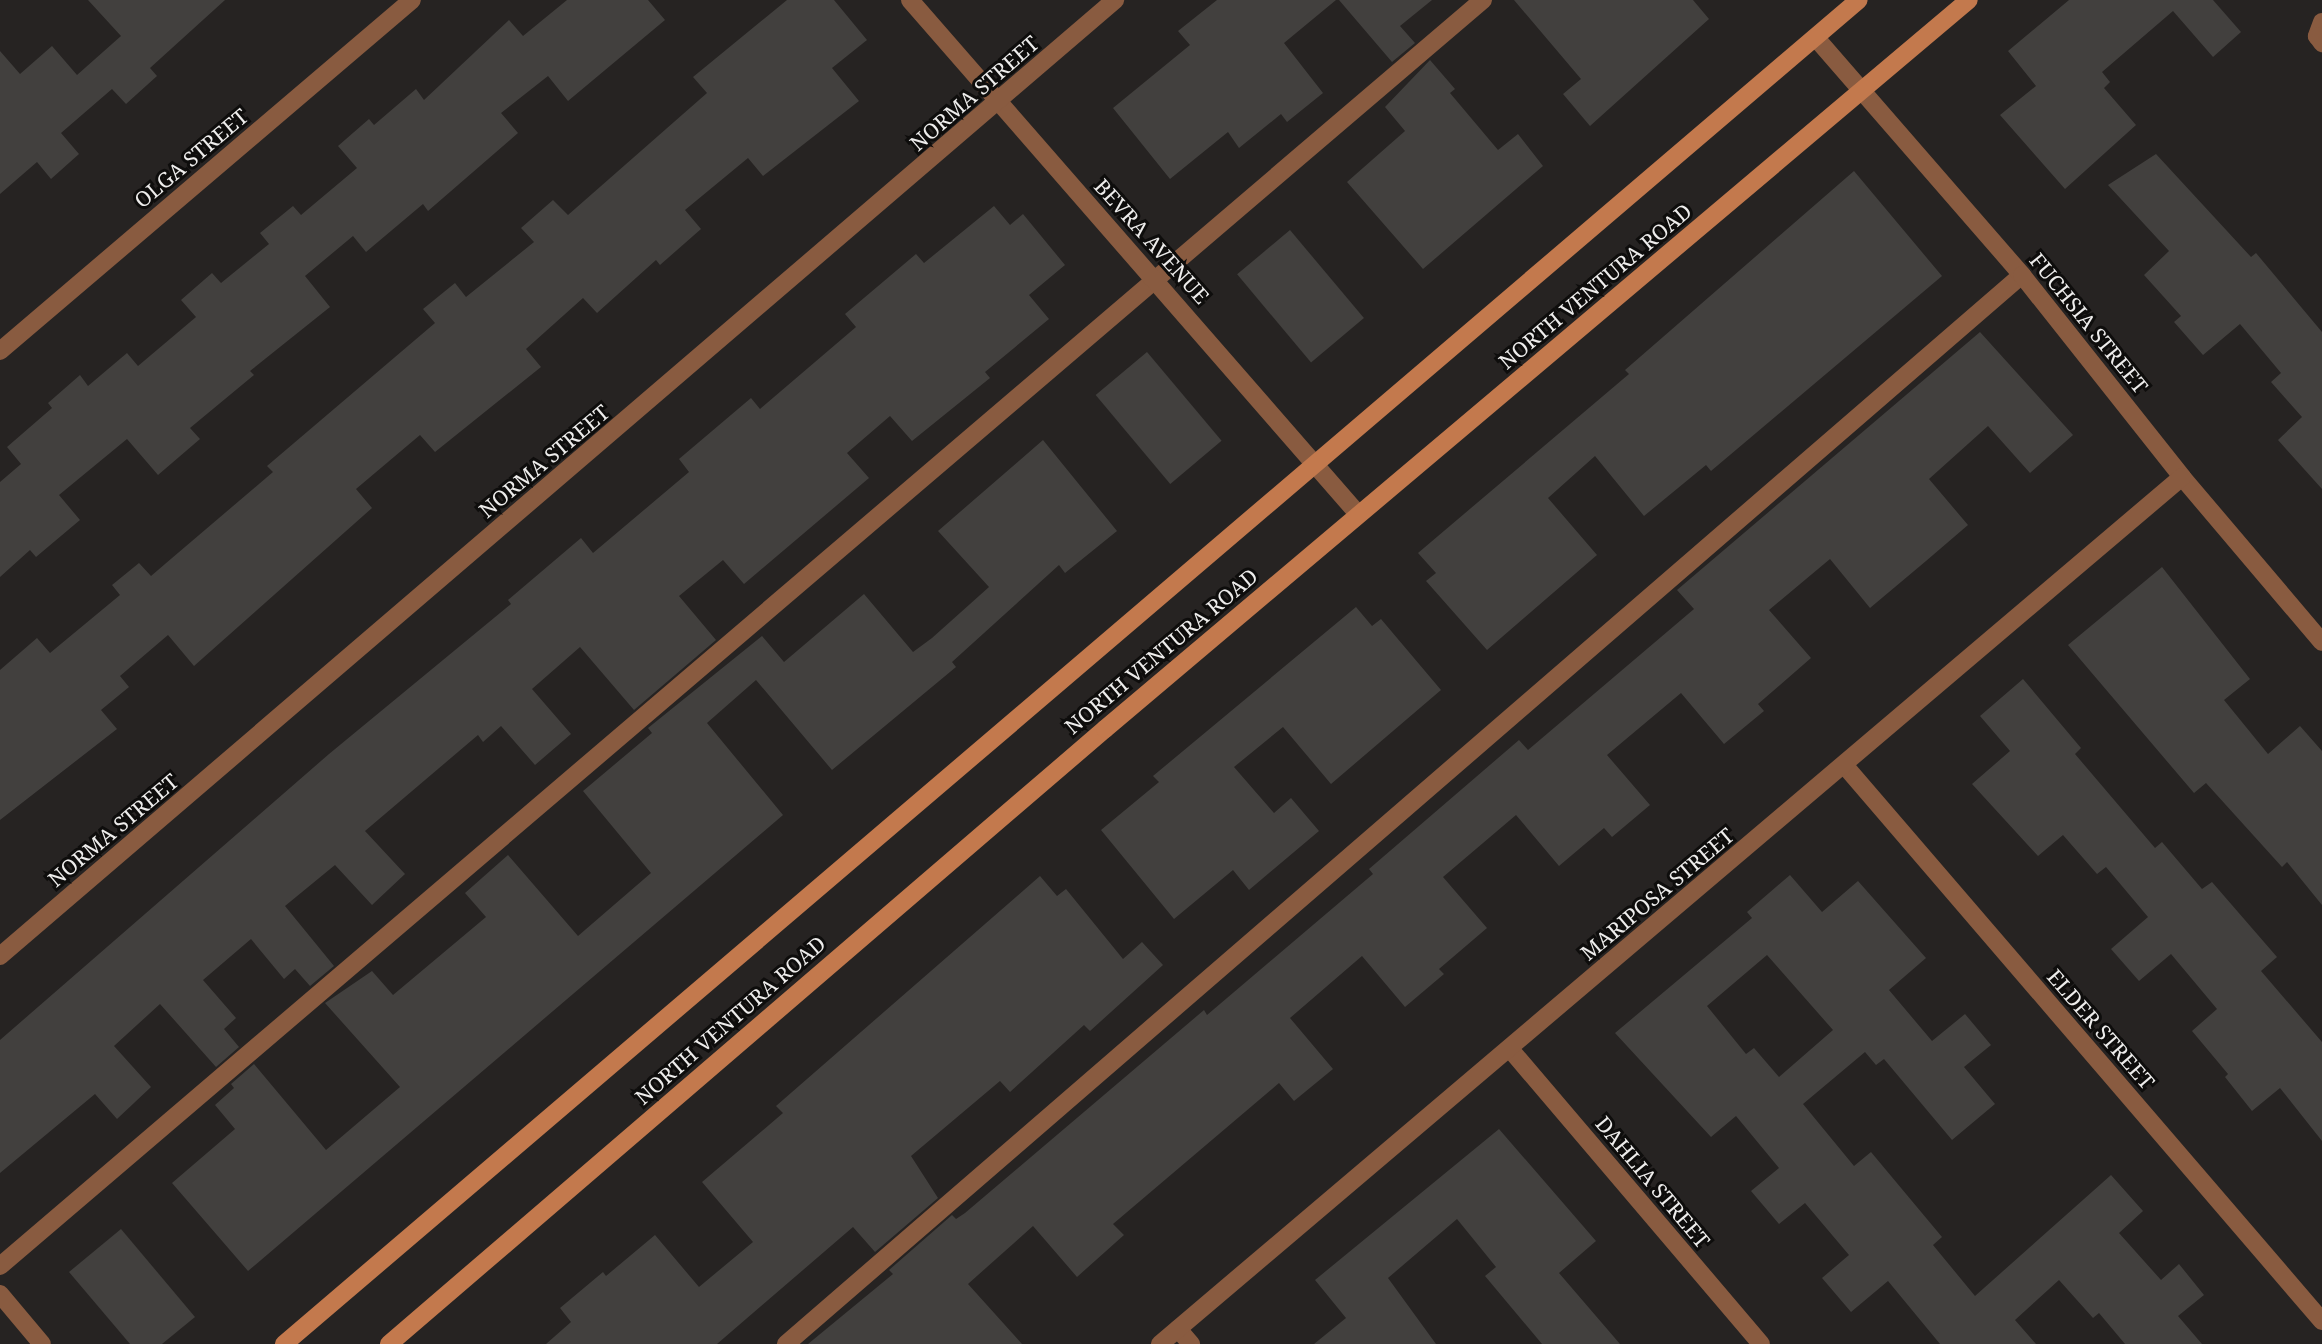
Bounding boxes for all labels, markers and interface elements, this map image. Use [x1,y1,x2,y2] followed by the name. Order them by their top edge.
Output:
[905,30,1043,156] street label: NORMA STREET
[129,103,253,213] street label: OLGA STREET
[1089,173,1215,309] street label: BEVRA AVENUE
[1494,198,1696,374] street label: NORTH VENTURA ROAD
[2025,248,2153,398] street label: FUCHSIA STREET
[474,399,614,523] street label: NORMA STREET
[1060,563,1262,739] street label: NORTH VENTURA ROAD
[43,768,183,892] street label: NORMA STREET
[1575,823,1739,965] street label: MARIPOSA STREET
[630,931,830,1109] street label: NORTH VENTURA ROAD
[2042,964,2160,1094] street label: ELDER STREET
[1591,1111,1715,1253] street label: DAHLIA STREET

